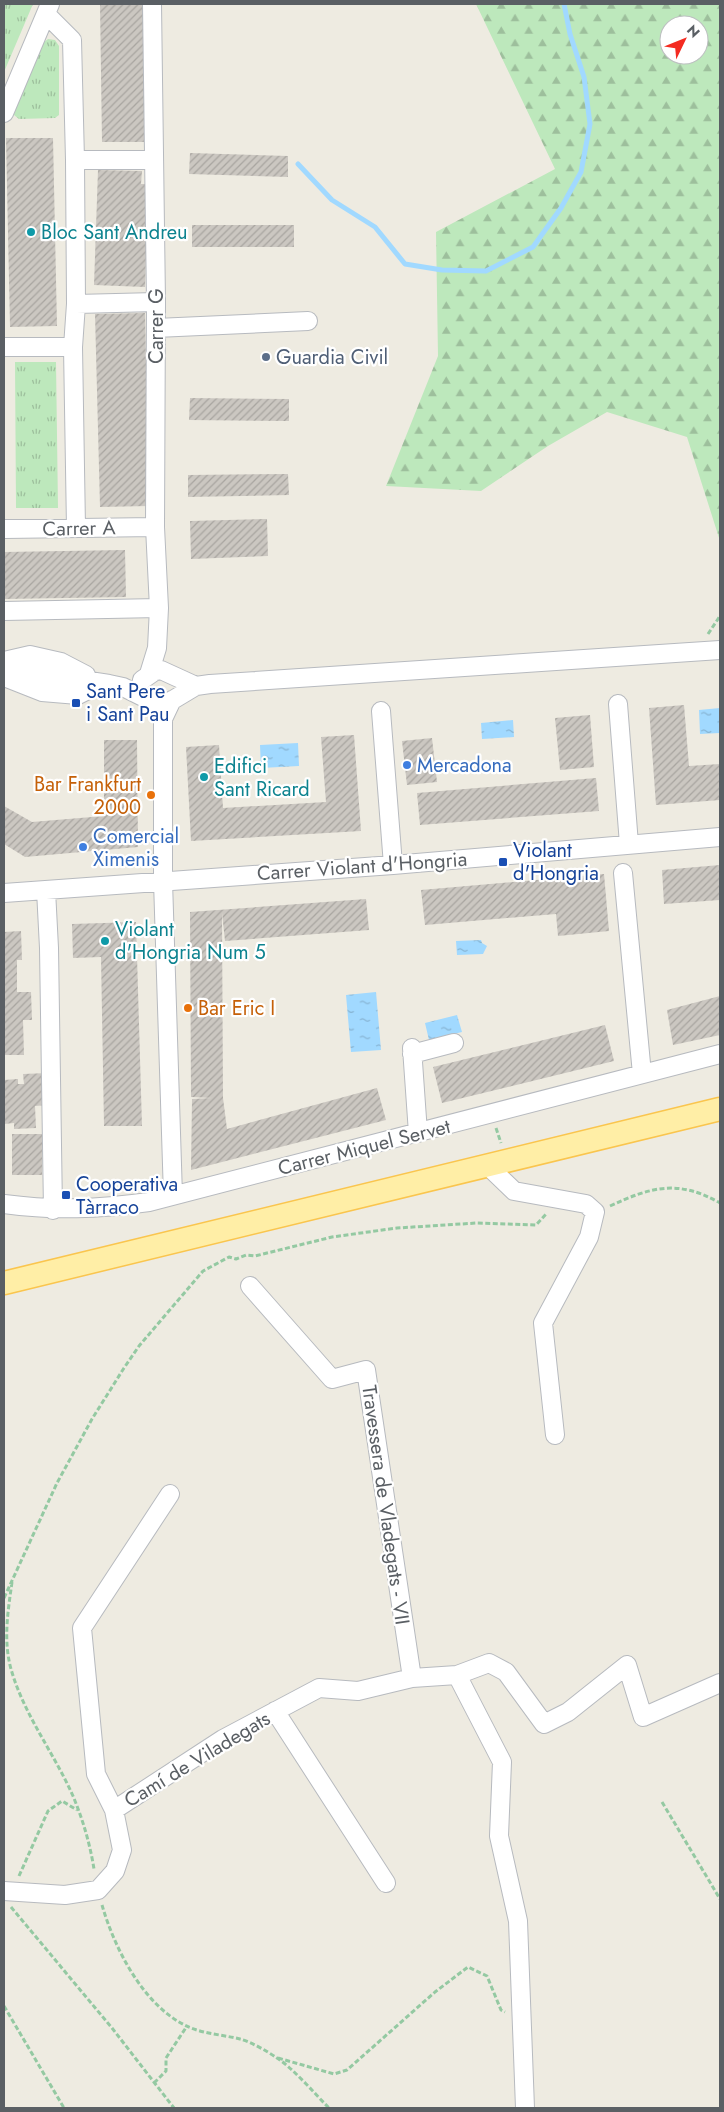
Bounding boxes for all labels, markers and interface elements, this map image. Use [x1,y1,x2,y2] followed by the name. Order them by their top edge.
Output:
[659,15,709,65] north arrow
[682,20,705,42] text: N
[41,218,188,247] place label: Bloc Sant Andreu
[25,226,37,238] marker: Bloc Sant Andreu
[142,288,171,364] street label: Carrer G
[276,343,388,372] place label: Guardia Civil
[260,351,272,363] marker: Guardia Civil
[42,513,117,544] street label: Carrer A
[86,677,170,729] place label: Sant Pere i Sant Pau
[70,697,82,709] marker: Sant Pere i Sant Pau
[417,751,512,780] place label: Mercadona
[214,752,310,804] place label: Edifici Sant Ricard
[401,759,413,771] marker: Mercadona
[34,770,141,822] place label: Bar Frankfurt 2000
[198,771,210,783] marker: Edifici Sant Ricard
[145,789,157,801] marker: Bar Frankfurt 2000
[93,822,179,874] place label: Comercial Ximenis
[513,836,599,888] place label: Violant d'Hongria
[77,841,89,853] marker: Comercial Ximenis
[256,845,468,888] street label: Carrer Violant d'Hongria
[497,856,509,868] marker: Violant d'Hongria
[115,915,266,967] place label: Violant d'Hongria Num 5
[99,935,111,947] marker: Violant d'Hongria Num 5
[198,994,275,1023] place label: Bar Eric I
[182,1002,194,1014] marker: Bar Eric I
[275,1112,453,1183] street label: Carrer Miquel Servet
[76,1170,178,1222] place label: Cooperativa Tàrraco
[60,1189,72,1201] marker: Cooperativa Tàrraco
[354,1383,417,1627] street label: Travessera de Vladegats - VII
[119,1704,276,1815] street label: Camí de Viladegats

